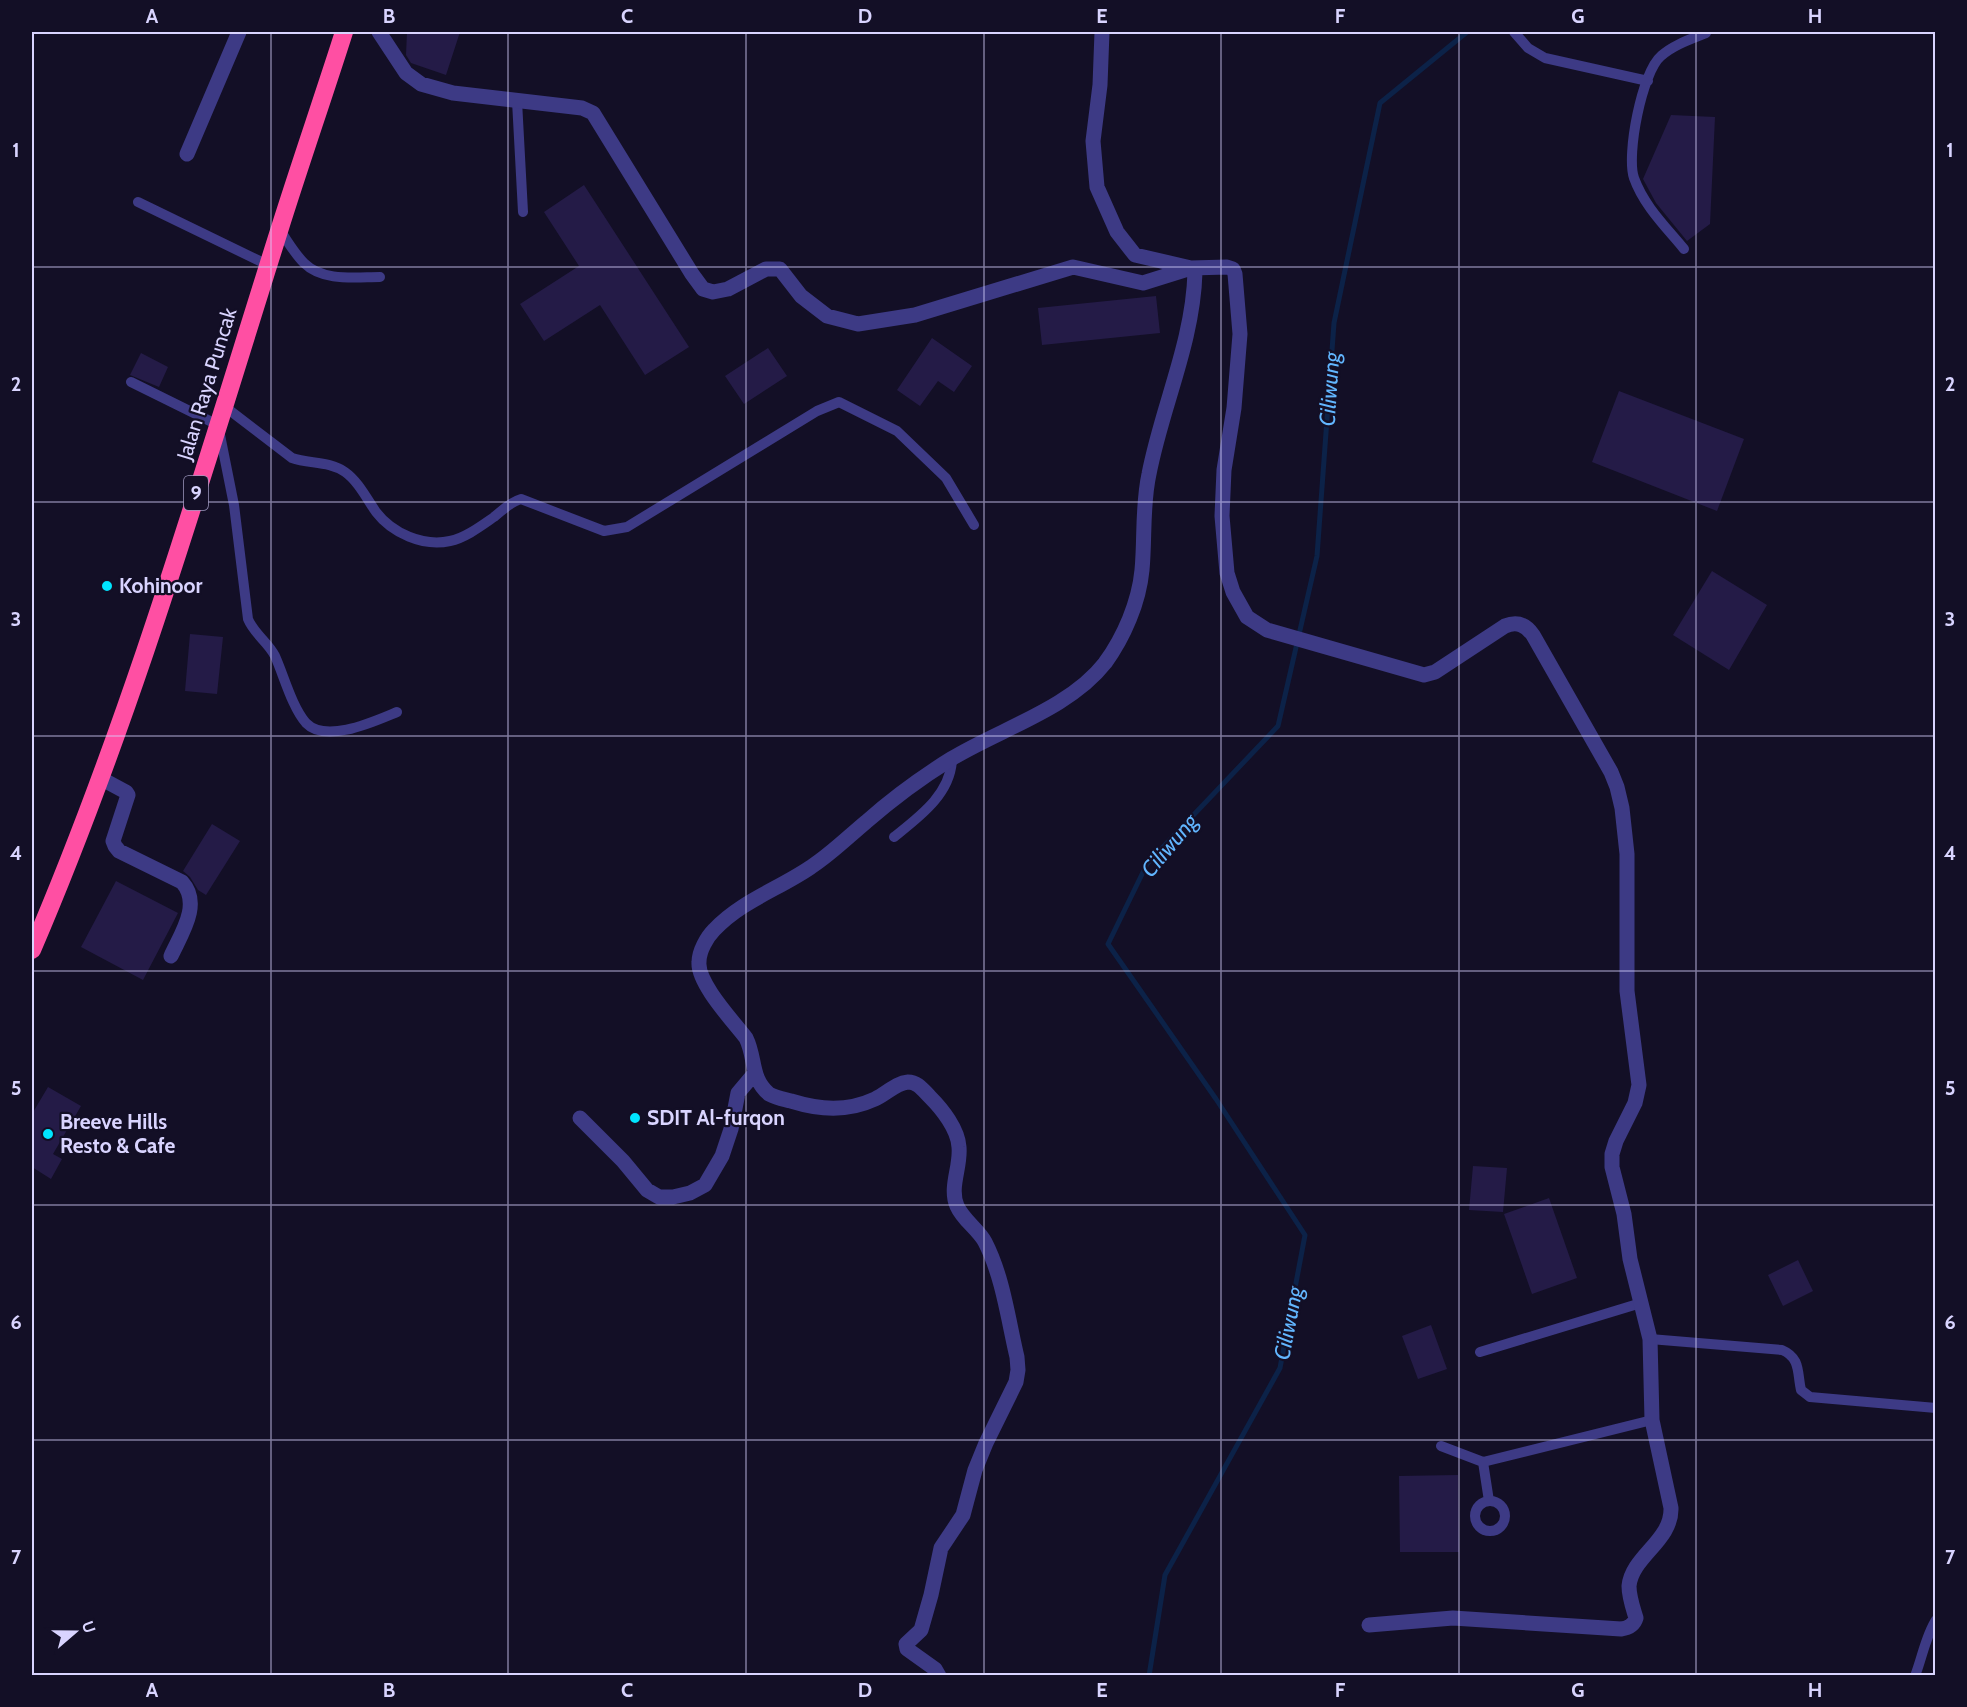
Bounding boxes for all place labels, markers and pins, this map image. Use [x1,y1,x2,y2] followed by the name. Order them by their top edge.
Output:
[119,573,203,598] place label: Kohinoor
[100,579,114,593] marker: Kohinoor
[647,1105,785,1130] place label: SDIT Al-furqon
[60,1109,175,1158] place label: Breeve Hills Resto & Cafe
[628,1111,642,1125] marker: SDIT Al-furqon
[41,1127,55,1141] marker: Breeve Hills Resto & Cafe

